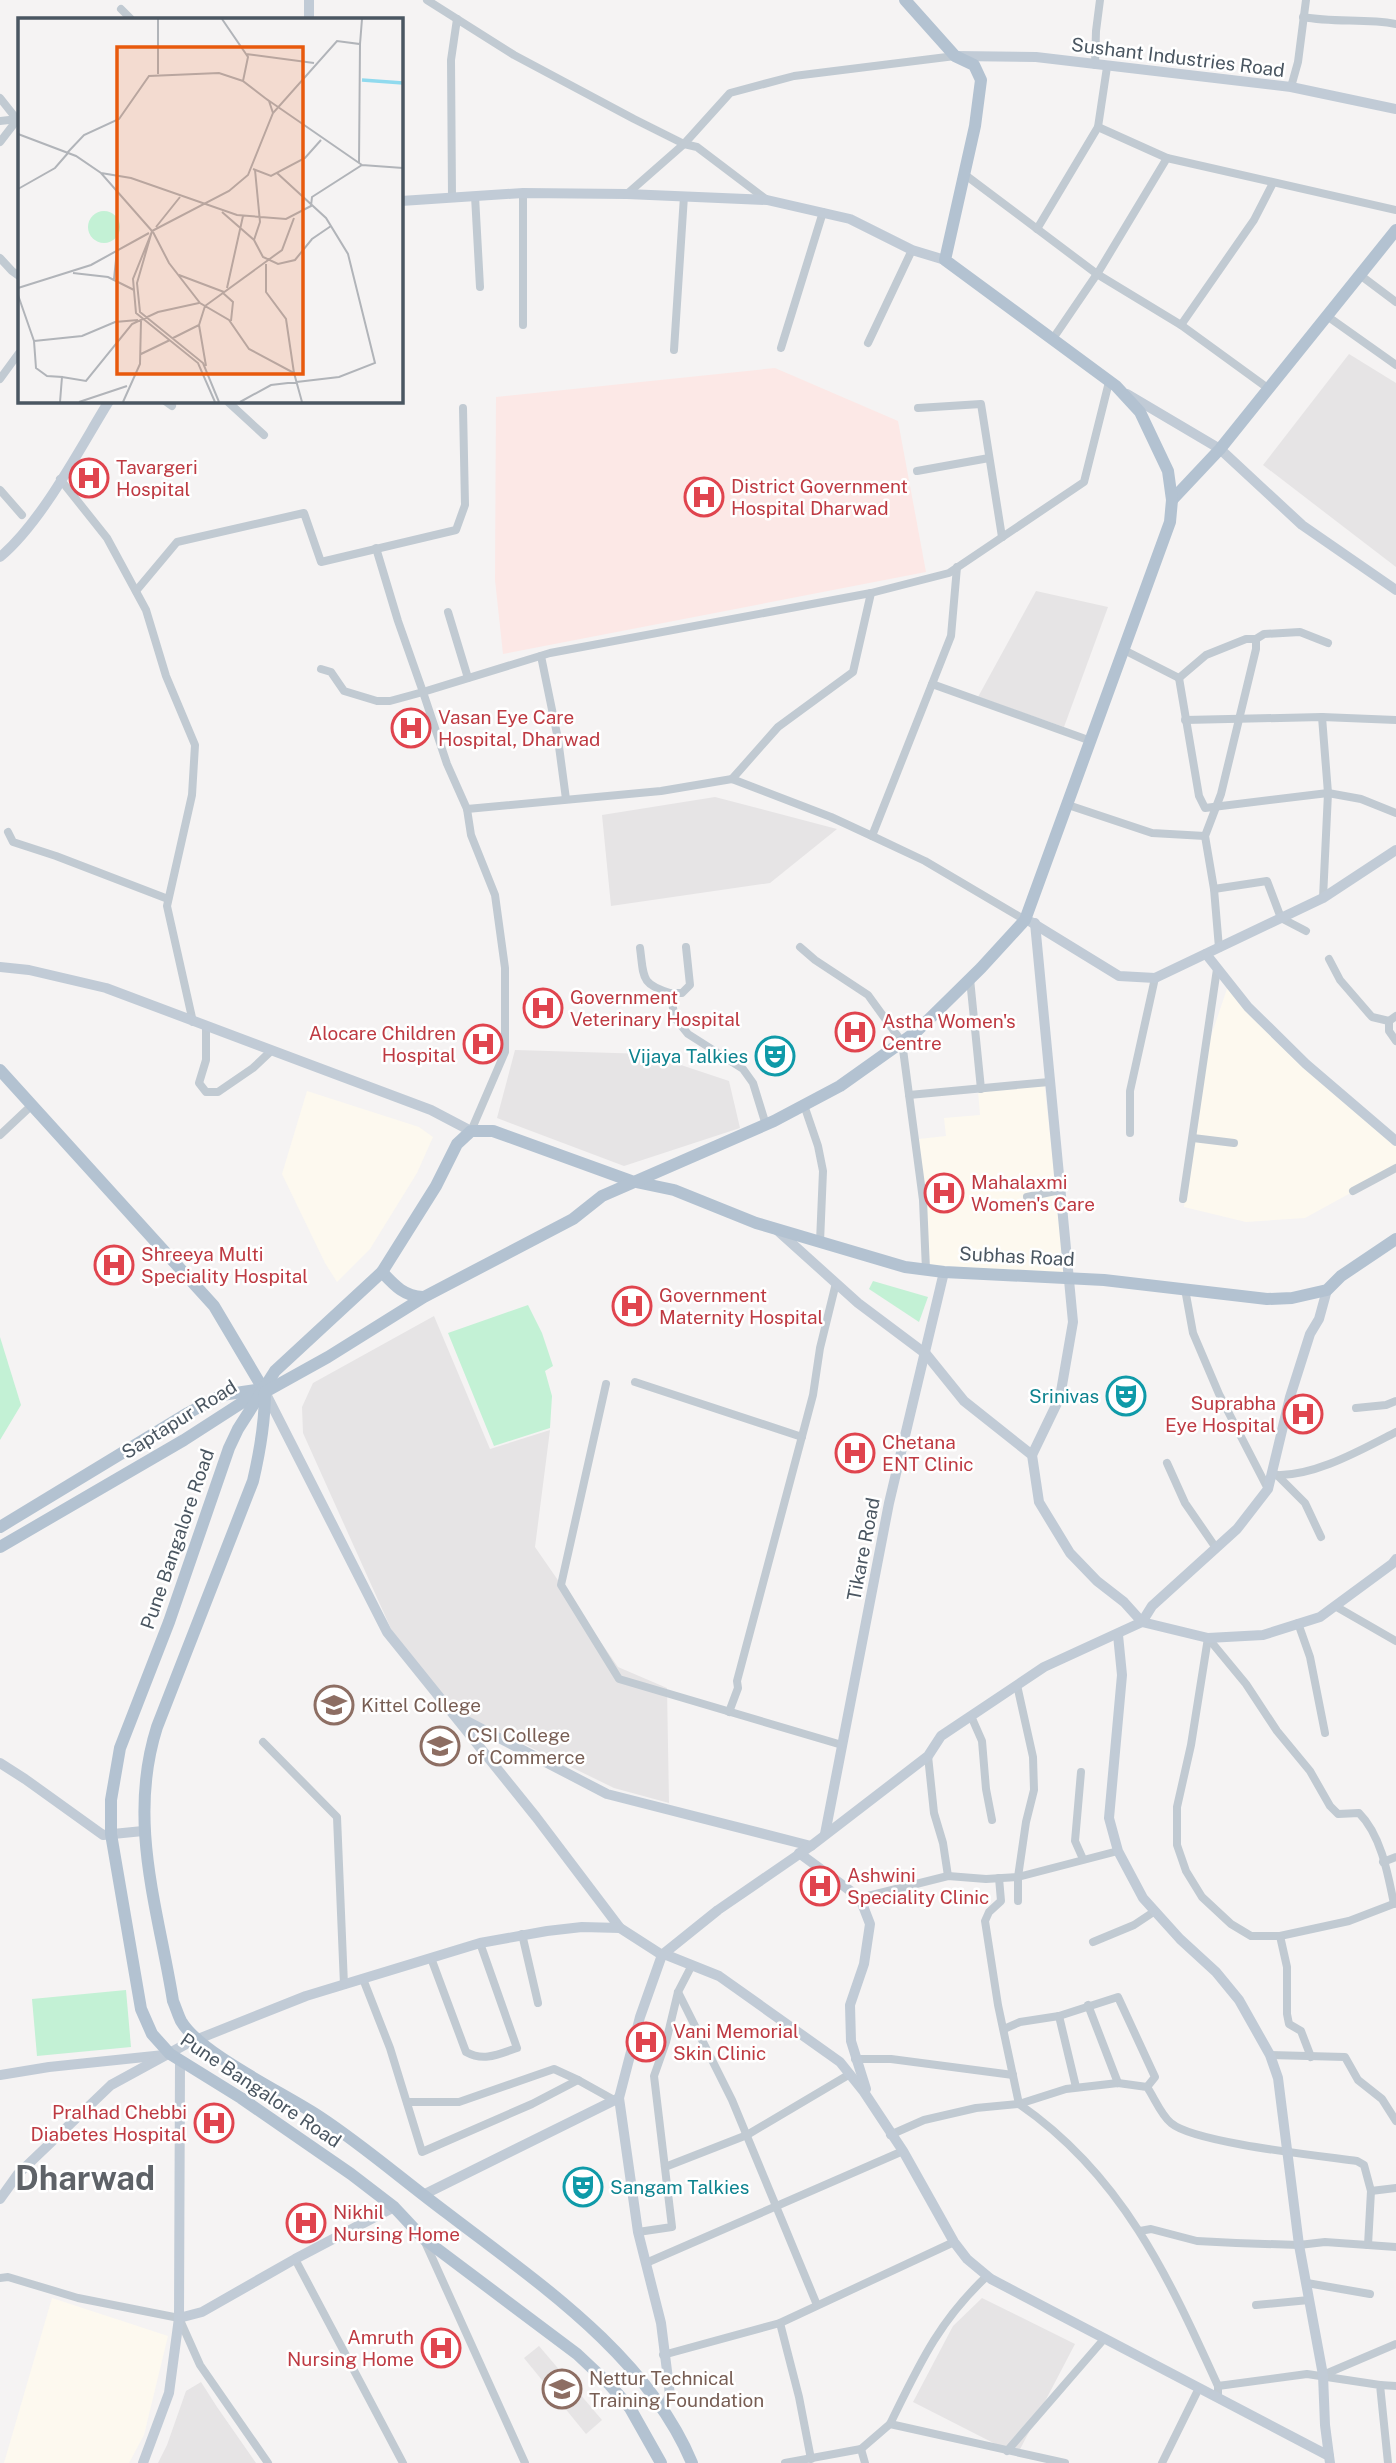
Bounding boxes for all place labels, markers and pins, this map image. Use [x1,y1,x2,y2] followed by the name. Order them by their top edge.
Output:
[116,456,198,500] place label: Tavargeri Hospital
[68,457,110,499] hospital icon: Tavargeri Hospital
[731,475,908,519] place label: District Government Hospital Dharwad
[683,476,725,518] hospital icon: District Government Hospital Dharwad
[438,706,600,750] place label: Vasan Eye Care Hospital, Dharwad
[390,707,432,749] hospital icon: Vasan Eye Care Hospital, Dharwad
[570,986,741,1030] place label: Government Veterinary Hospital
[522,987,564,1029] hospital icon: Government Veterinary Hospital
[882,1010,1016,1054] place label: Astha Women's Centre
[834,1011,876,1053] hospital icon: Astha Women's Centre
[309,1022,456,1066] place label: Alocare Children Hospital
[462,1023,504,1065] hospital icon: Alocare Children Hospital
[754,1035,796,1077] theatre icon: Vijaya Talkies
[628,1045,748,1067] place label: Vijaya Talkies
[971,1171,1095,1215] place label: Mahalaxmi Women's Care
[923,1172,965,1214] hospital icon: Mahalaxmi Women's Care
[141,1243,308,1287] place label: Shreeya Multi Speciality Hospital
[93,1244,135,1286] hospital icon: Shreeya Multi Speciality Hospital
[659,1284,823,1328] place label: Government Maternity Hospital
[611,1285,653,1327] hospital icon: Government Maternity Hospital
[1105,1375,1147,1417] theatre icon: Srinivas
[1029,1385,1099,1407] place label: Srinivas
[1165,1392,1276,1436] place label: Suprabha Eye Hospital
[1282,1393,1324,1435] hospital icon: Suprabha Eye Hospital
[882,1431,974,1475] place label: Chetana ENT Clinic
[834,1432,876,1474] hospital icon: Chetana ENT Clinic
[313,1684,355,1726] school or university icon: Kittel College
[361,1694,481,1716] place label: Kittel College
[467,1724,585,1768] place label: CSI College of Commerce
[419,1725,461,1767] school or university icon: CSI College of Commerce
[847,1864,989,1908] place label: Ashwini Speciality Clinic
[799,1865,841,1907] hospital icon: Ashwini Speciality Clinic
[673,2020,799,2064] place label: Vani Memorial Skin Clinic
[625,2021,667,2063] hospital icon: Vani Memorial Skin Clinic
[31,2101,187,2145] place label: Pralhad Chebbi Diabetes Hospital
[193,2102,235,2144] hospital icon: Pralhad Chebbi Diabetes Hospital
[562,2166,604,2208] theatre icon: Sangam Talkies
[610,2176,749,2198] place label: Sangam Talkies
[333,2201,460,2245] place label: Nikhil Nursing Home
[285,2202,327,2244] hospital icon: Nikhil Nursing Home
[287,2326,414,2370] place label: Amruth Nursing Home
[420,2327,462,2369] hospital icon: Amruth Nursing Home
[589,2367,764,2411] place label: Nettur Technical Training Foundation
[541,2368,583,2410] school or university icon: Nettur Technical Training Foundation

